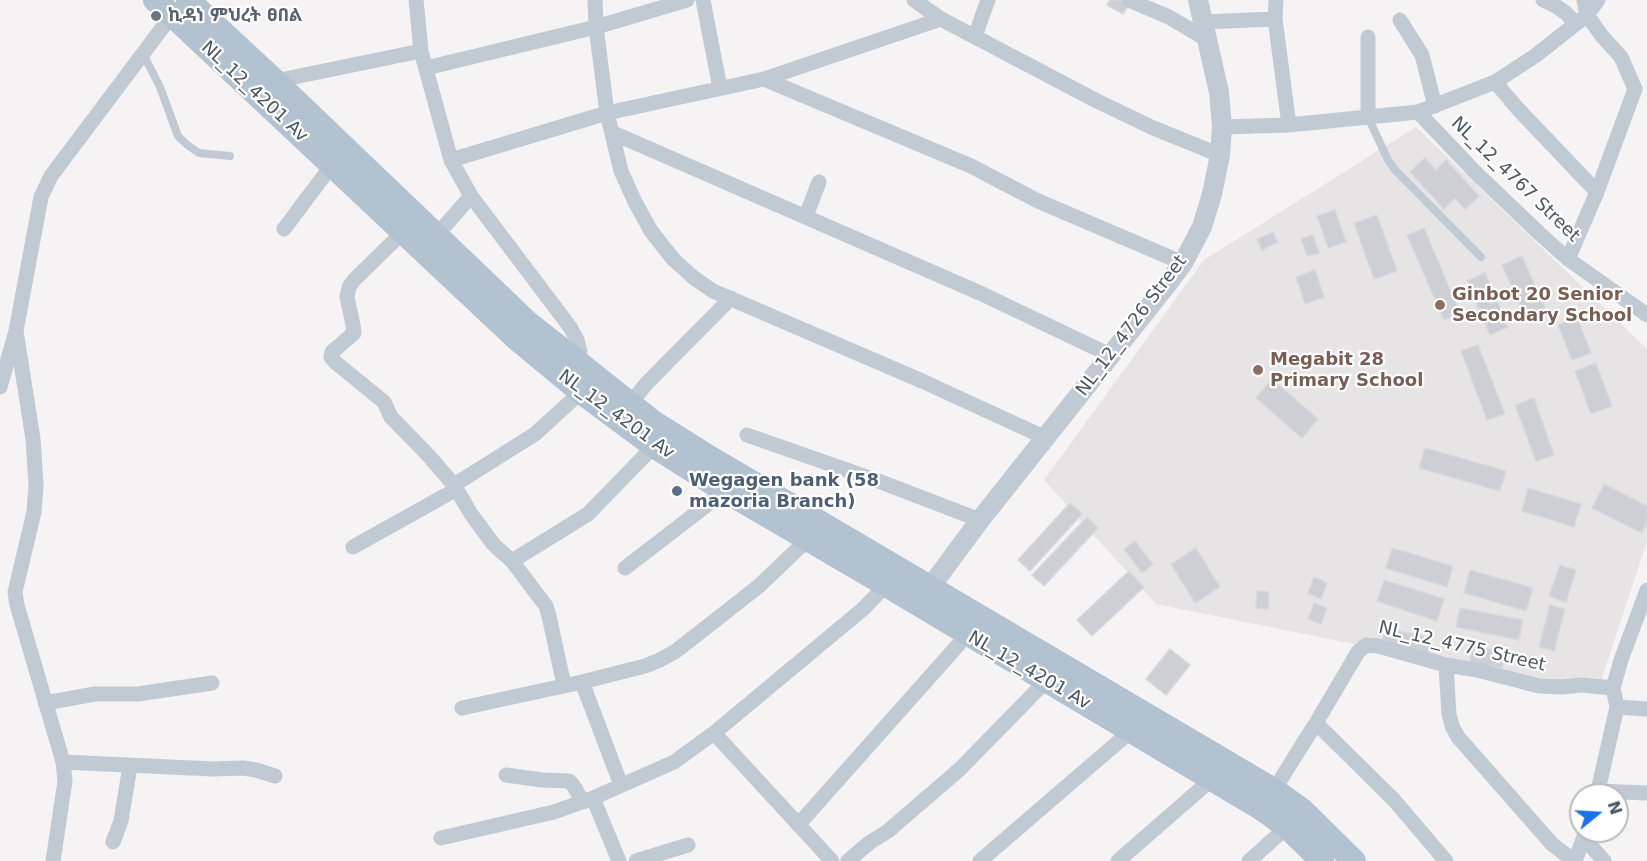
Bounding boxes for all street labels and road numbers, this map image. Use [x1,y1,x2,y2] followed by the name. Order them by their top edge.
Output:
[196,37,312,147] street label: NL_12_4201 Av
[1446,113,1584,247] street label: NL_12_4767 Street
[1072,251,1192,401] street label: NL_12_4726 Street
[554,366,678,464] street label: NL_12_4201 Av
[1376,617,1548,677] street label: NL_12_4775 Street
[964,627,1094,715] street label: NL_12_4201 Av

